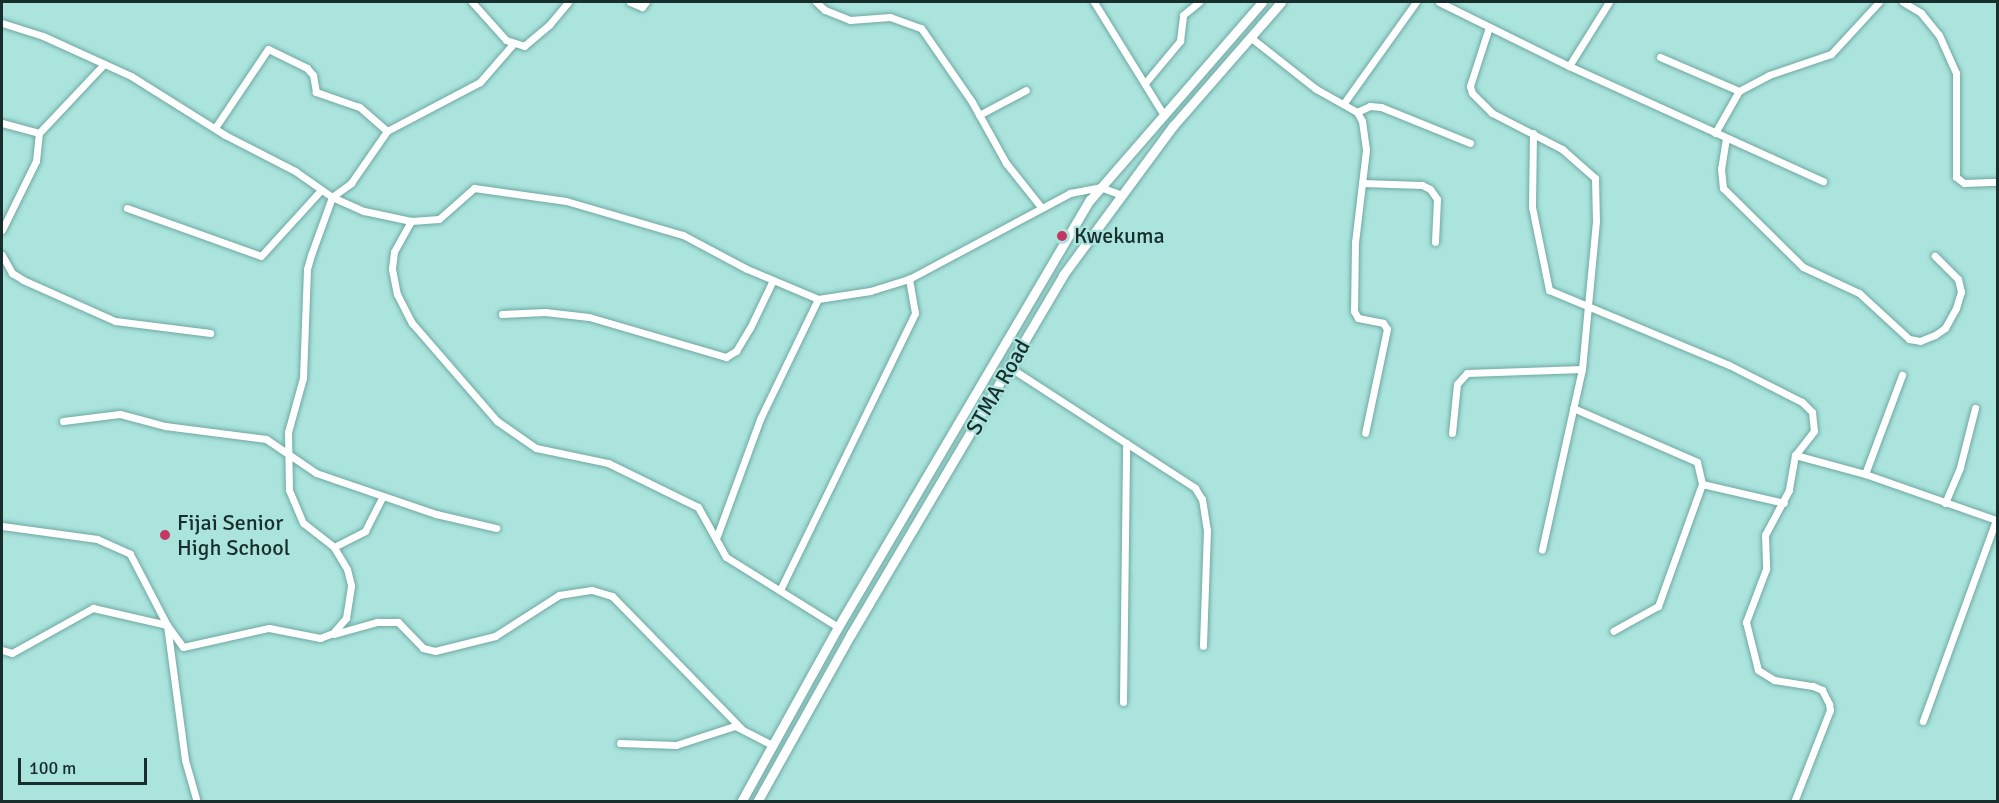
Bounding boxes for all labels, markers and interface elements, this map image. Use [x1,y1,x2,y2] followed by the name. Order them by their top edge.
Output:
[1074,223,1165,249] place label: Kwekuma
[1055,229,1069,243] marker: Kwekuma
[960,335,1036,439] street label: STMA Road
[177,509,290,560] place label: Fijai Senior High School
[158,528,172,542] marker: Fijai Senior High School
[21,746,150,784] scale bar
[29,757,76,779] text: 100 m

